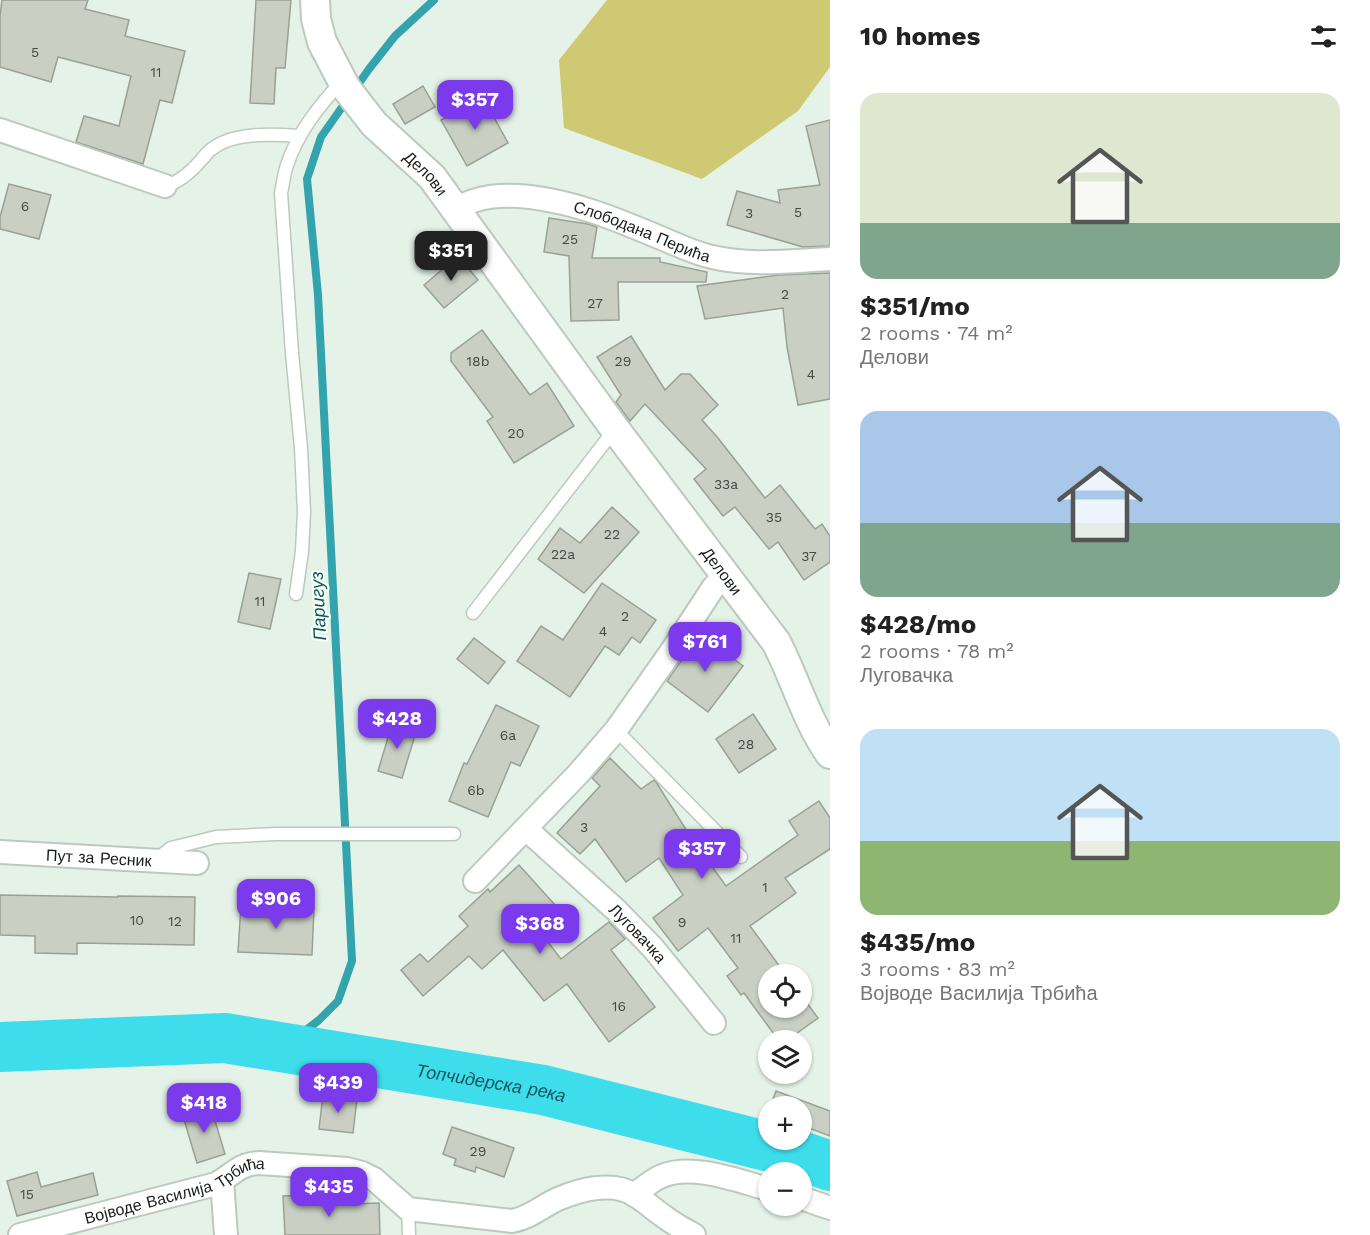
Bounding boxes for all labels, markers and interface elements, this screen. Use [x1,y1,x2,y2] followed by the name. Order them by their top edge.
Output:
[1307,20,1340,53] icon: filters
[860,21,980,51] text: 10 homes
[31,44,39,60] house number: 5
[151,64,161,80] house number: 11
[439,80,511,131] pin: $357
[451,87,499,111] text: $357
[1046,132,1154,240] icon: home
[400,147,452,199] street label: Делови
[572,197,713,266] street label: Слободана Перића
[21,198,29,214] house number: 6
[794,204,802,220] house number: 5
[745,205,753,221] house number: 3
[415,231,487,282] pin: $351
[562,231,578,247] house number: 25
[429,238,473,262] text: $351
[781,286,789,302] house number: 2
[860,291,970,321] text: $351/mo
[587,295,603,311] house number: 27
[860,321,1013,345] text: 2 rooms · 74 m²
[860,345,929,369] text: Делови
[467,353,489,369] house number: 18b
[615,353,631,369] house number: 29
[807,366,815,382] house number: 4
[508,425,524,441] house number: 20
[1046,450,1154,558] icon: home
[714,476,738,492] house number: 33a
[766,509,782,525] house number: 35
[604,526,620,542] house number: 22
[698,543,746,598] street label: Делови
[551,546,575,562] house number: 22a
[801,548,817,564] house number: 37
[306,571,330,641] water label: Паригуз
[255,593,265,609] house number: 11
[621,608,629,624] house number: 2
[860,609,976,639] text: $428/mo
[669,622,741,673] pin: $761
[599,623,607,639] house number: 4
[682,629,728,653] text: $761
[860,639,1014,663] text: 2 rooms · 78 m²
[860,663,953,687] text: Луговачка
[361,699,433,750] pin: $428
[372,706,422,730] text: $428
[500,727,516,743] house number: 6a
[738,736,754,752] house number: 28
[1046,768,1154,876] icon: home
[467,782,485,798] house number: 6b
[580,819,588,835] house number: 3
[666,829,738,880] pin: $357
[678,836,726,860] text: $357
[46,845,153,870] street label: Пут за Ресник
[240,879,312,930] pin: $906
[762,879,768,895] house number: 1
[251,886,301,910] text: $906
[606,899,671,967] street label: Луговачка
[504,904,576,955] pin: $368
[515,911,565,935] text: $368
[130,912,144,928] house number: 10
[168,913,182,929] house number: 12
[678,914,686,930] house number: 9
[860,927,975,957] text: $435/mo
[731,930,741,946] house number: 11
[860,957,1015,981] text: 3 rooms · 83 m²
[758,964,812,1216] map controls
[758,964,812,1018] button: locate
[860,981,1098,1005] text: Војводе Василија Трбића
[612,998,626,1014] house number: 16
[758,1030,812,1084] button: layers
[415,1059,568,1106] water label: Топчидерска река
[302,1063,374,1114] pin: $439
[313,1070,363,1094] text: $439
[168,1083,240,1134] pin: $418
[181,1090,227,1114] text: $418
[758,1096,812,1150] button: +
[470,1143,486,1159] house number: 29
[82,1153,266,1227] street label: Војводе Василија Трбића
[758,1162,812,1216] button: −
[293,1167,365,1218] pin: $435
[304,1174,354,1198] text: $435
[20,1186,34,1202] house number: 15

